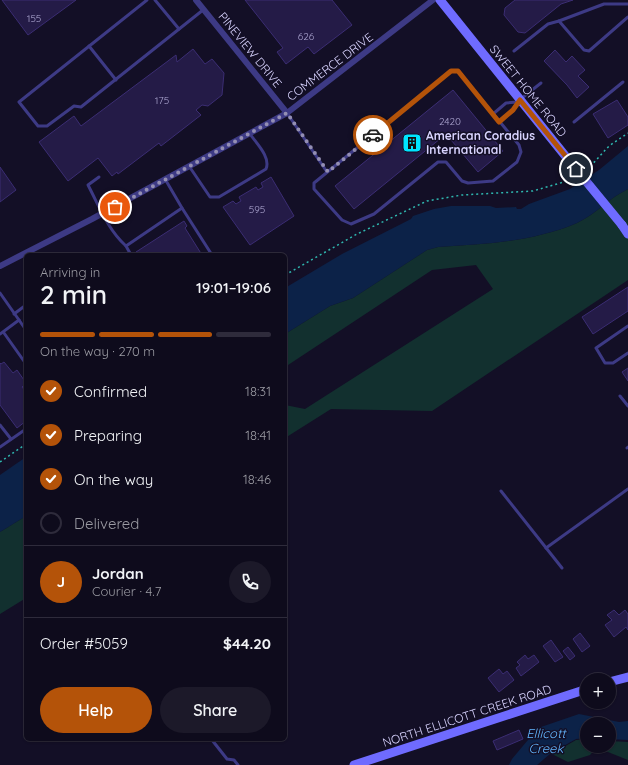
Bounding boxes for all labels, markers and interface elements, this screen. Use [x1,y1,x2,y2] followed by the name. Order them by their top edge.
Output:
[215,9,286,91] street label: PINEVIEW DRIVE
[27,12,41,25] house number: 155
[284,29,376,104] street label: COMMERCE DRIVE
[298,30,315,43] house number: 626
[487,42,570,140] street label: SWEET HOME ROAD
[155,94,169,107] house number: 175
[353,115,393,155] courier
[439,115,461,128] house number: 2420
[362,124,384,146] icon: car
[426,128,535,157] place label: American Coradius International
[401,132,423,154] building icon: American Coradius International
[559,152,593,186] pin
[565,158,587,180] icon: home
[98,190,132,224] pin
[104,196,126,218] icon: bag
[249,203,265,216] house number: 595
[40,264,100,280] text: Arriving in
[40,278,107,311] text: 2 min
[196,278,271,297] text: 19:01–19:06
[40,343,155,359] text: On the way · 270 m
[40,380,62,402] icon: check
[74,382,147,401] text: Confirmed
[245,383,271,399] text: 18:31
[40,424,62,446] icon: check
[74,426,142,445] text: Preparing
[245,427,271,443] text: 18:41
[40,468,62,490] icon: check
[74,470,153,489] text: On the way
[243,471,271,487] text: 18:46
[74,514,139,533] text: Delivered
[229,561,271,603] button: phone
[92,564,144,583] text: Jordan
[57,572,65,591] text: J
[92,583,161,599] text: Courier · 4.7
[40,634,128,653] text: Order #5059
[223,634,271,653] text: $44.20
[580,673,616,753] map controls
[580,673,616,709] button: +
[380,681,554,750] street label: NORTH ELLICOTT CREEK ROAD
[40,687,152,733] button: Help
[160,687,271,733] button: Share
[580,717,616,753] button: −
[526,725,567,756] water label: Ellicott Creek

